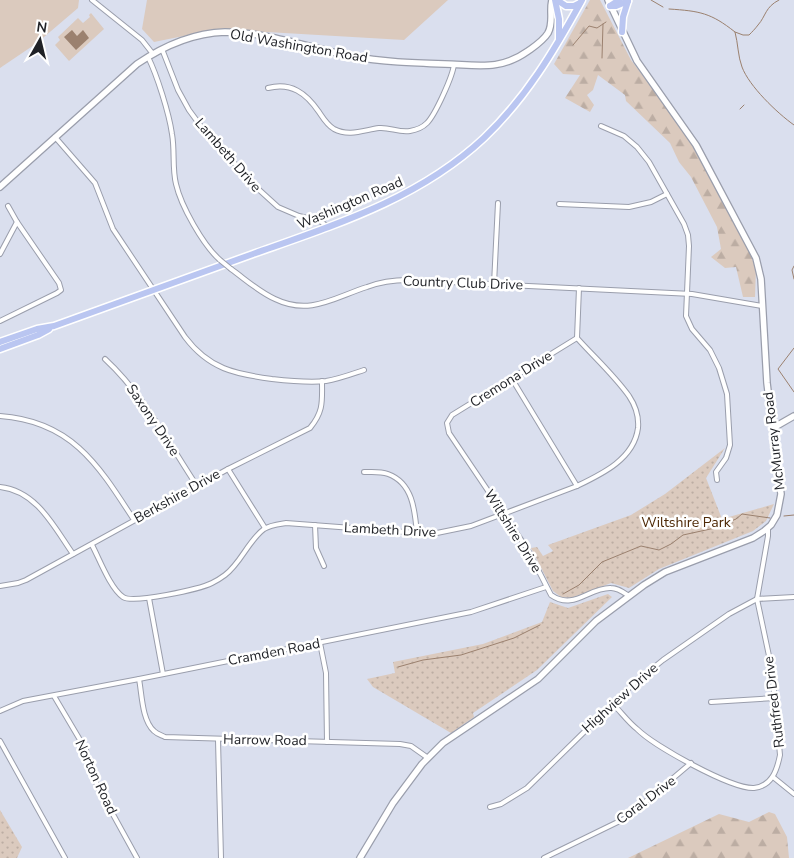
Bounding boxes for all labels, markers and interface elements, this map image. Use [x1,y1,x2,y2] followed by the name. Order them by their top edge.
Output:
[15,15,65,65] north arrow
[35,17,48,38] text: N
[229,25,369,67] street label: Old Washington Road
[191,114,265,196] street label: Lambeth Drive
[294,172,406,234] street label: Washington Road
[403,271,523,295] street label: Country Club Drive
[466,346,556,412] street label: Cremona Drive
[122,380,184,460] street label: Saxony Drive
[759,391,789,491] street label: McMurray Road
[130,464,224,528] street label: Berkshire Drive
[480,486,546,576] street label: Wiltshire Drive
[641,513,732,532] park label: Wiltshire Park
[343,518,437,542] street label: Lambeth Drive
[226,634,322,670] street label: Cramden Road
[759,655,789,749] street label: Ruthfred Drive
[578,659,662,737] street label: Highview Drive
[223,730,307,750] street label: Harrow Road
[70,737,122,817] street label: Norton Road
[612,771,680,829] street label: Coral Drive

